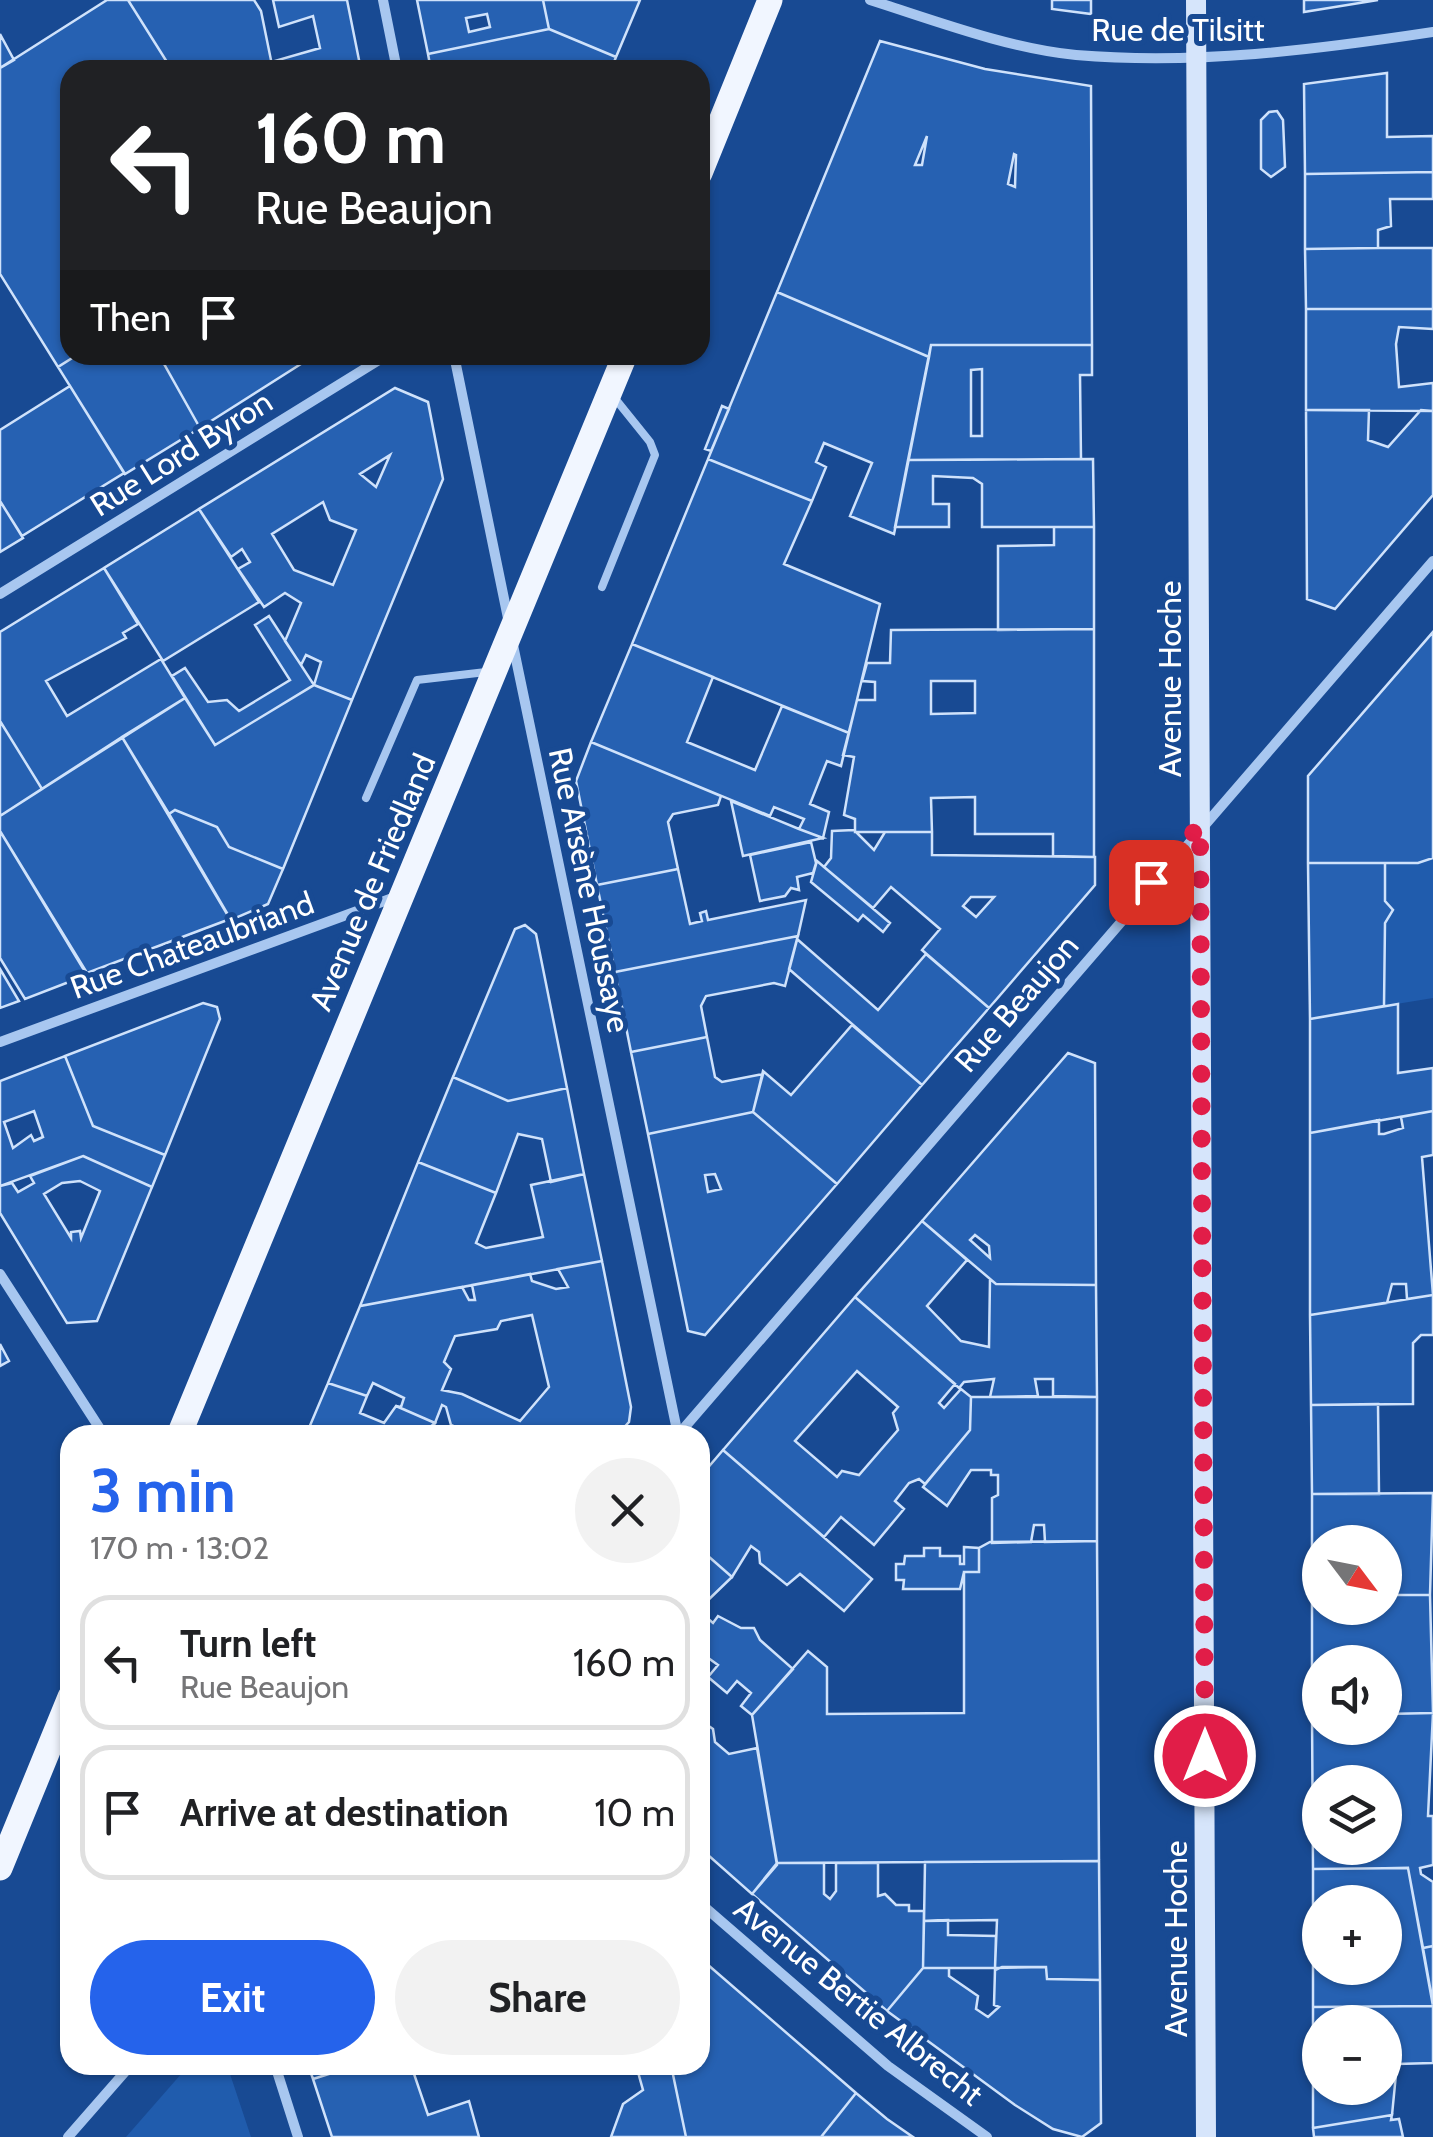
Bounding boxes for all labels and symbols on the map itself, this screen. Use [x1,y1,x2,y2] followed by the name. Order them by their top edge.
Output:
[1091,10,1265,49] street label: Rue de Tilsitt
[83,382,279,524] street label: Rue Lord Byron
[1150,581,1189,777] street label: Avenue Hoche
[541,744,639,1036] street label: Rue Arsène Houssaye
[300,748,444,1016] street label: Avenue de Friedland
[1109,840,1194,925] pin
[65,883,319,1007] street label: Rue Chateaubriand
[946,926,1086,1080] street label: Rue Beaujon
[1302,1525,1402,1625] north arrow
[1153,1704,1257,1808] position arrow
[1156,1841,1195,2037] street label: Avenue Hoche
[727,1889,991,2113] street label: Avenue Bertie Albrecht

